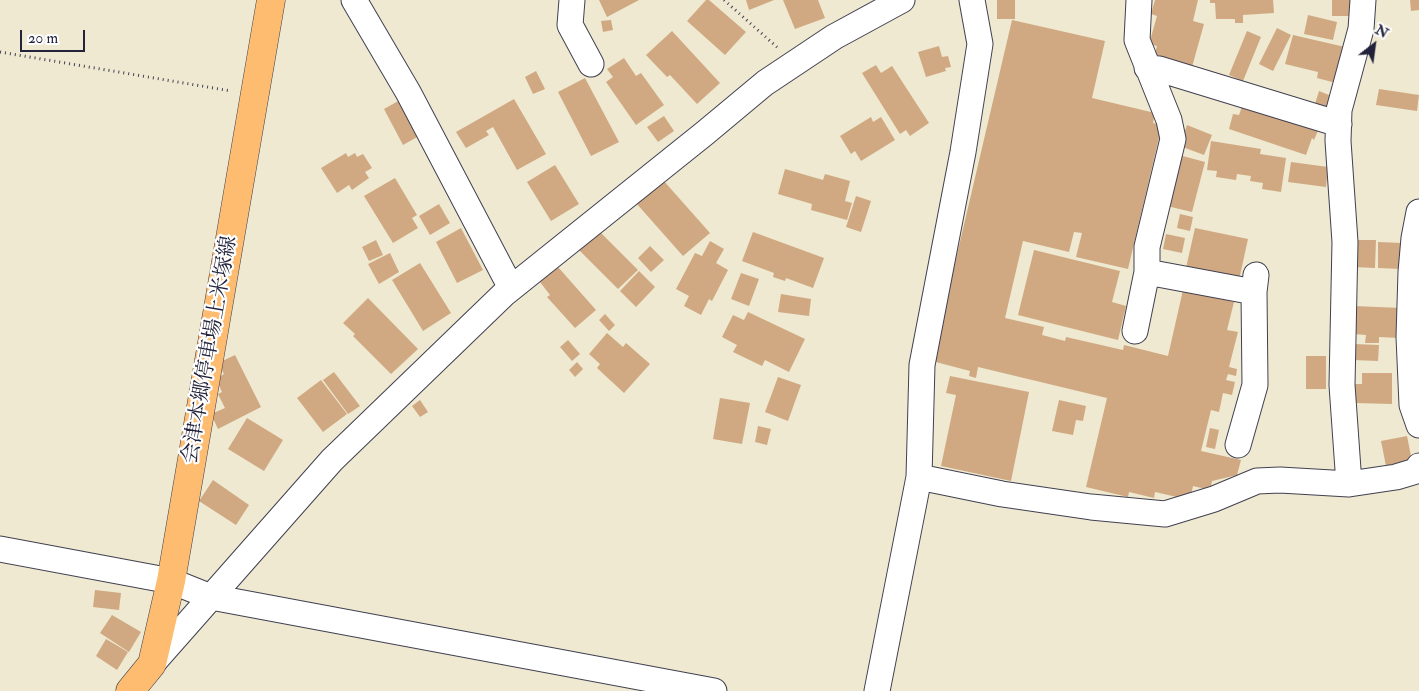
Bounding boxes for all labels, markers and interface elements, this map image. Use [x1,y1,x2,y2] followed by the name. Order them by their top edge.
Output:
[22,20,88,52] scale bar
[1349,20,1399,70] north arrow
[1372,21,1391,42] text: N
[28,29,58,48] text: 20 m
[179,234,243,466] street label: 会津本郷停車場上米塚線

